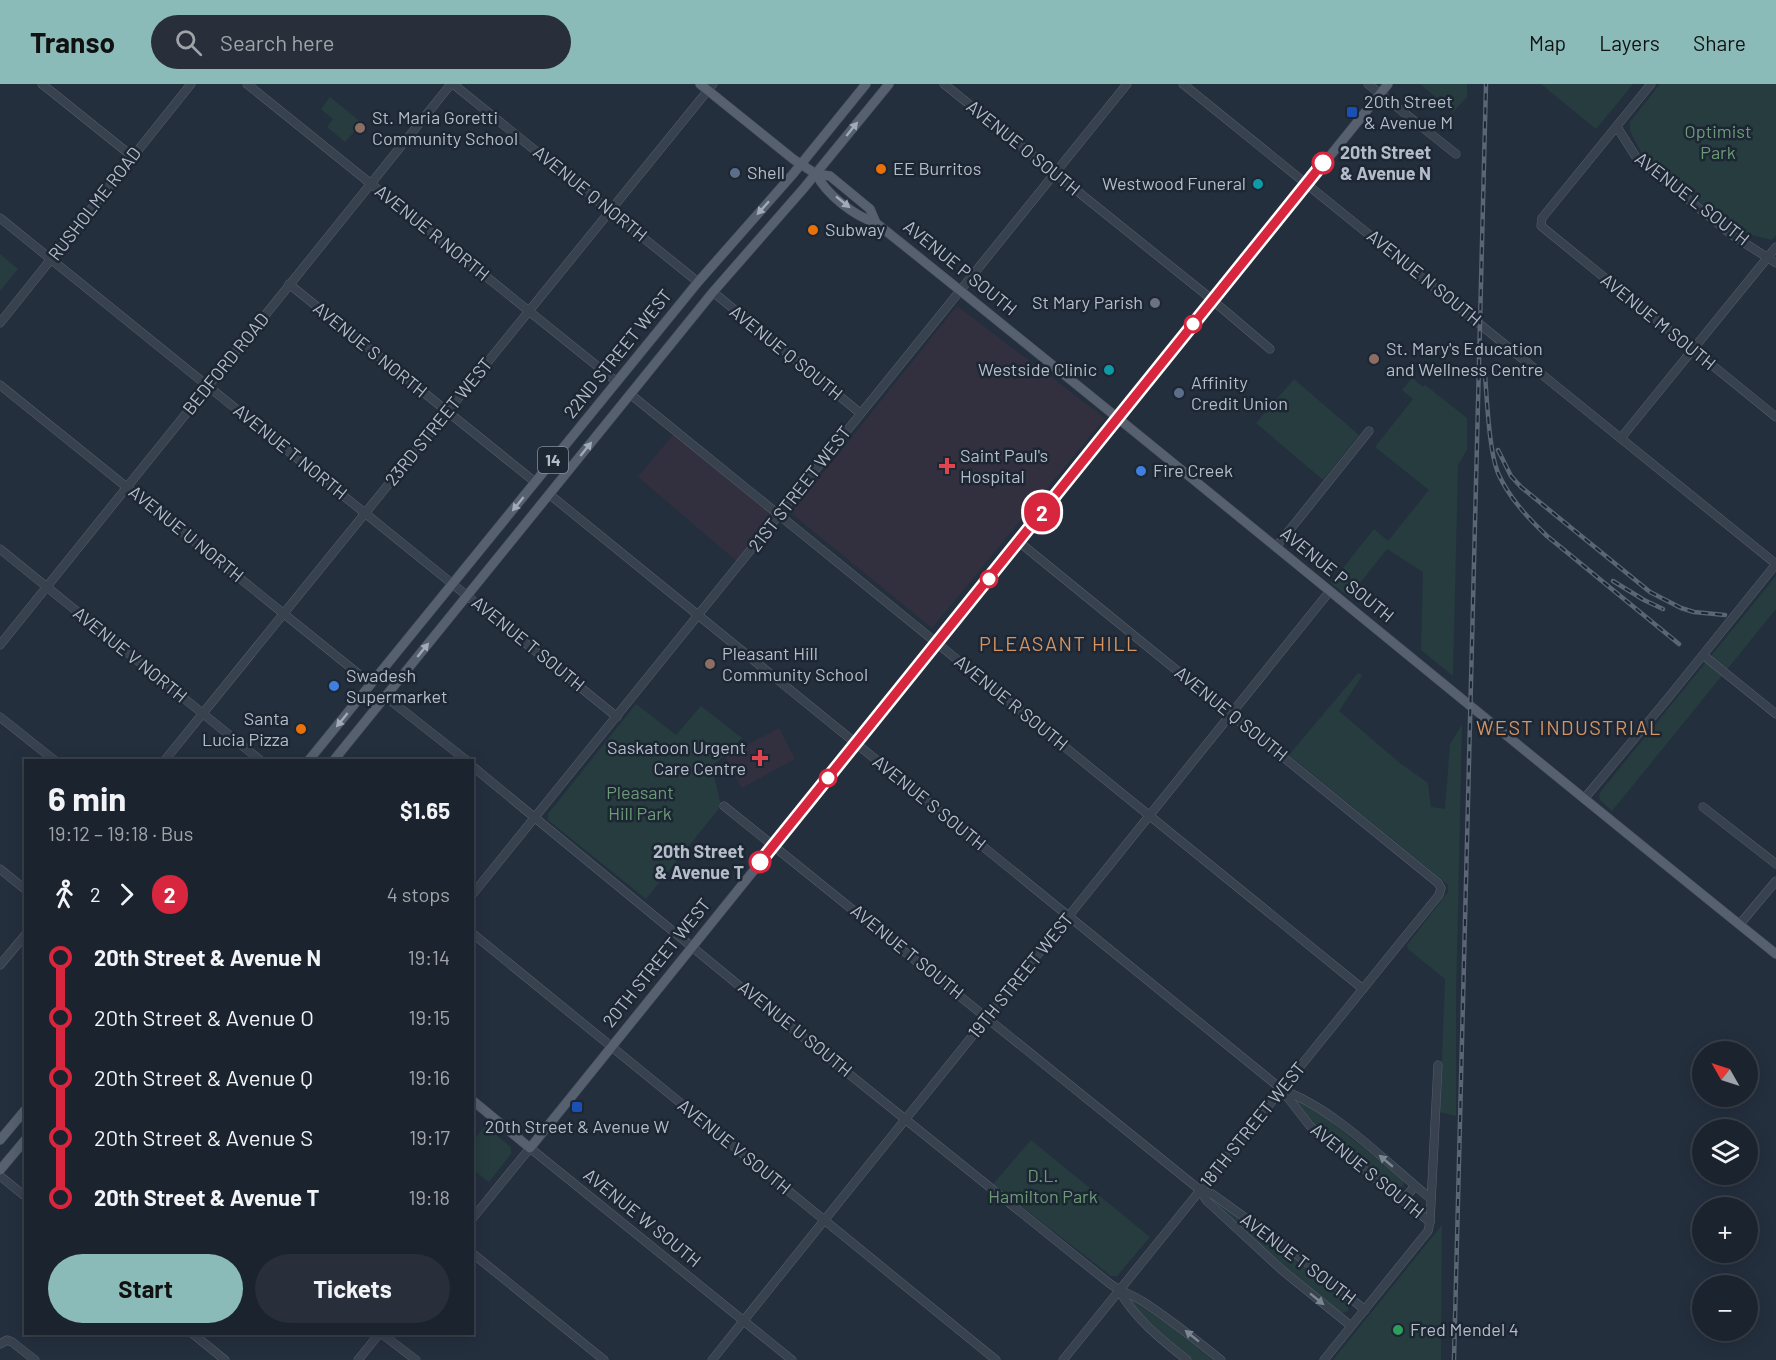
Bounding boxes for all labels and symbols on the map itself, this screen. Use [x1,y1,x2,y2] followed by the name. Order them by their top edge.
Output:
[1364,90,1453,133] place label: 20th Street & Avenue M
[962,95,1085,200] street label: AVENUE O SOUTH
[1345,105,1359,119] marker: 20th Street & Avenue M
[372,106,518,149] place label: St. Maria Goretti Community School
[1685,120,1751,163] park label: Optimist Park
[353,121,367,135] marker: St. Maria Goretti Community School
[846,121,859,137] one-way arrow
[529,141,652,246] street label: AVENUE Q NORTH
[1340,141,1431,184] place label: 20th Street & Avenue N
[43,142,145,265] street label: RUSHOLME ROAD
[1631,147,1754,250] street label: AVENUE L SOUTH
[1312,152,1334,174] marker: 20th Street & Avenue N
[893,157,982,179] place label: EE Burritos
[747,161,785,183] place label: Shell
[874,162,888,176] marker: EE Burritos
[728,166,742,180] marker: Shell
[1102,172,1246,194] place label: Westwood Funeral
[1251,177,1265,191] marker: Westwood Funeral
[371,179,494,285] street label: AVENUE R NORTH
[835,196,851,209] one-way arrow
[757,200,770,215] one-way arrow
[900,215,1022,320] street label: AVENUE P SOUTH
[825,218,885,240] place label: Subway
[806,223,820,237] marker: Subway
[1363,224,1486,330] street label: AVENUE N SOUTH
[1597,268,1721,374] street label: AVENUE M SOUTH
[558,284,676,422] street label: 22ND STREET WEST
[1032,291,1143,313] place label: St Mary Parish
[1148,296,1162,310] marker: St Mary Parish
[309,297,432,402] street label: AVENUE S NORTH
[726,300,848,405] street label: AVENUE Q SOUTH
[177,308,273,419] street label: BEDFORD ROAD
[1184,315,1202,333] unlabelled marker
[1386,337,1543,380] place label: St. Mary's Education and Wellness Centre
[1367,352,1381,366] marker: St. Mary's Education and Wellness Centre
[380,353,497,490] street label: 23RD STREET WEST
[978,358,1097,380] place label: Westside Clinic
[1102,363,1116,377] marker: Westside Clinic
[1191,371,1288,414] place label: Affinity Credit Union
[1172,386,1186,400] marker: Affinity Credit Union
[229,399,352,504] street label: AVENUE T NORTH
[743,421,855,556] street label: 21ST STREET WEST
[579,441,592,457] one-way arrow
[960,444,1048,487] place label: Saint Paul's Hospital
[538,447,568,473] road number: 14
[938,457,956,475] marker: Saint Paul's Hospital
[1153,459,1233,481] place label: Fire Creek
[1134,464,1148,478] marker: Fire Creek
[125,480,248,586] street label: AVENUE U NORTH
[1022,492,1062,532] line badge: 2
[511,496,524,512] one-way arrow
[1277,522,1399,627] street label: AVENUE P SOUTH
[980,570,998,588] unlabelled marker
[468,591,590,695] street label: AVENUE T SOUTH
[69,602,192,707] street label: AVENUE V NORTH
[979,631,1139,655] district label: PLEASANT HILL
[417,642,430,658] one-way arrow
[722,642,868,685] place label: Pleasant Hill Community School
[950,650,1073,755] street label: AVENUE R SOUTH
[703,657,717,671] marker: Pleasant Hill Community School
[1171,661,1293,766] street label: AVENUE Q SOUTH
[346,664,447,707] place label: Swadesh Supermarket
[327,679,341,693] marker: Swadesh Supermarket
[202,707,289,750] place label: Santa Lucia Pizza
[335,712,348,728] one-way arrow
[1476,715,1662,739] district label: WEST INDUSTRIAL
[294,722,308,736] marker: Santa Lucia Pizza
[607,736,746,779] place label: Saskatoon Urgent Care Centre
[751,749,769,767] marker: Saskatoon Urgent Care Centre
[869,750,991,855] street label: AVENUE S SOUTH
[819,769,837,787] unlabelled marker
[606,781,674,824] park label: Pleasant Hill Park
[653,840,744,883] place label: 20th Street & Avenue T
[749,851,771,873] marker: 20th Street & Avenue T
[598,894,715,1031] street label: 20TH STREET WEST
[847,899,969,1003] street label: AVENUE T SOUTH
[963,908,1078,1043] street label: 19TH STREET WEST
[734,976,857,1081] street label: AVENUE U SOUTH
[1692,1041,1758,1107] north arrow
[1195,1057,1310,1192] street label: 18TH STREET WEST
[674,1094,796,1199] street label: AVENUE V SOUTH
[570,1100,584,1114] marker: 20th Street & Avenue W
[485,1115,669,1137] place label: 20th Street & Avenue W
[1307,1118,1429,1223] street label: AVENUE S SOUTH
[1378,1155,1394,1168] one-way arrow
[580,1163,706,1271] street label: AVENUE W SOUTH
[988,1164,1098,1207] park label: D.L. Hamilton Park
[1237,1208,1361,1309] street label: AVENUE T SOUTH
[1309,1292,1325,1305] one-way arrow
[1410,1318,1519,1340] place label: Fred Mendel 4
[1391,1323,1405,1337] marker: Fred Mendel 4
[1184,1331,1199,1343] one-way arrow

